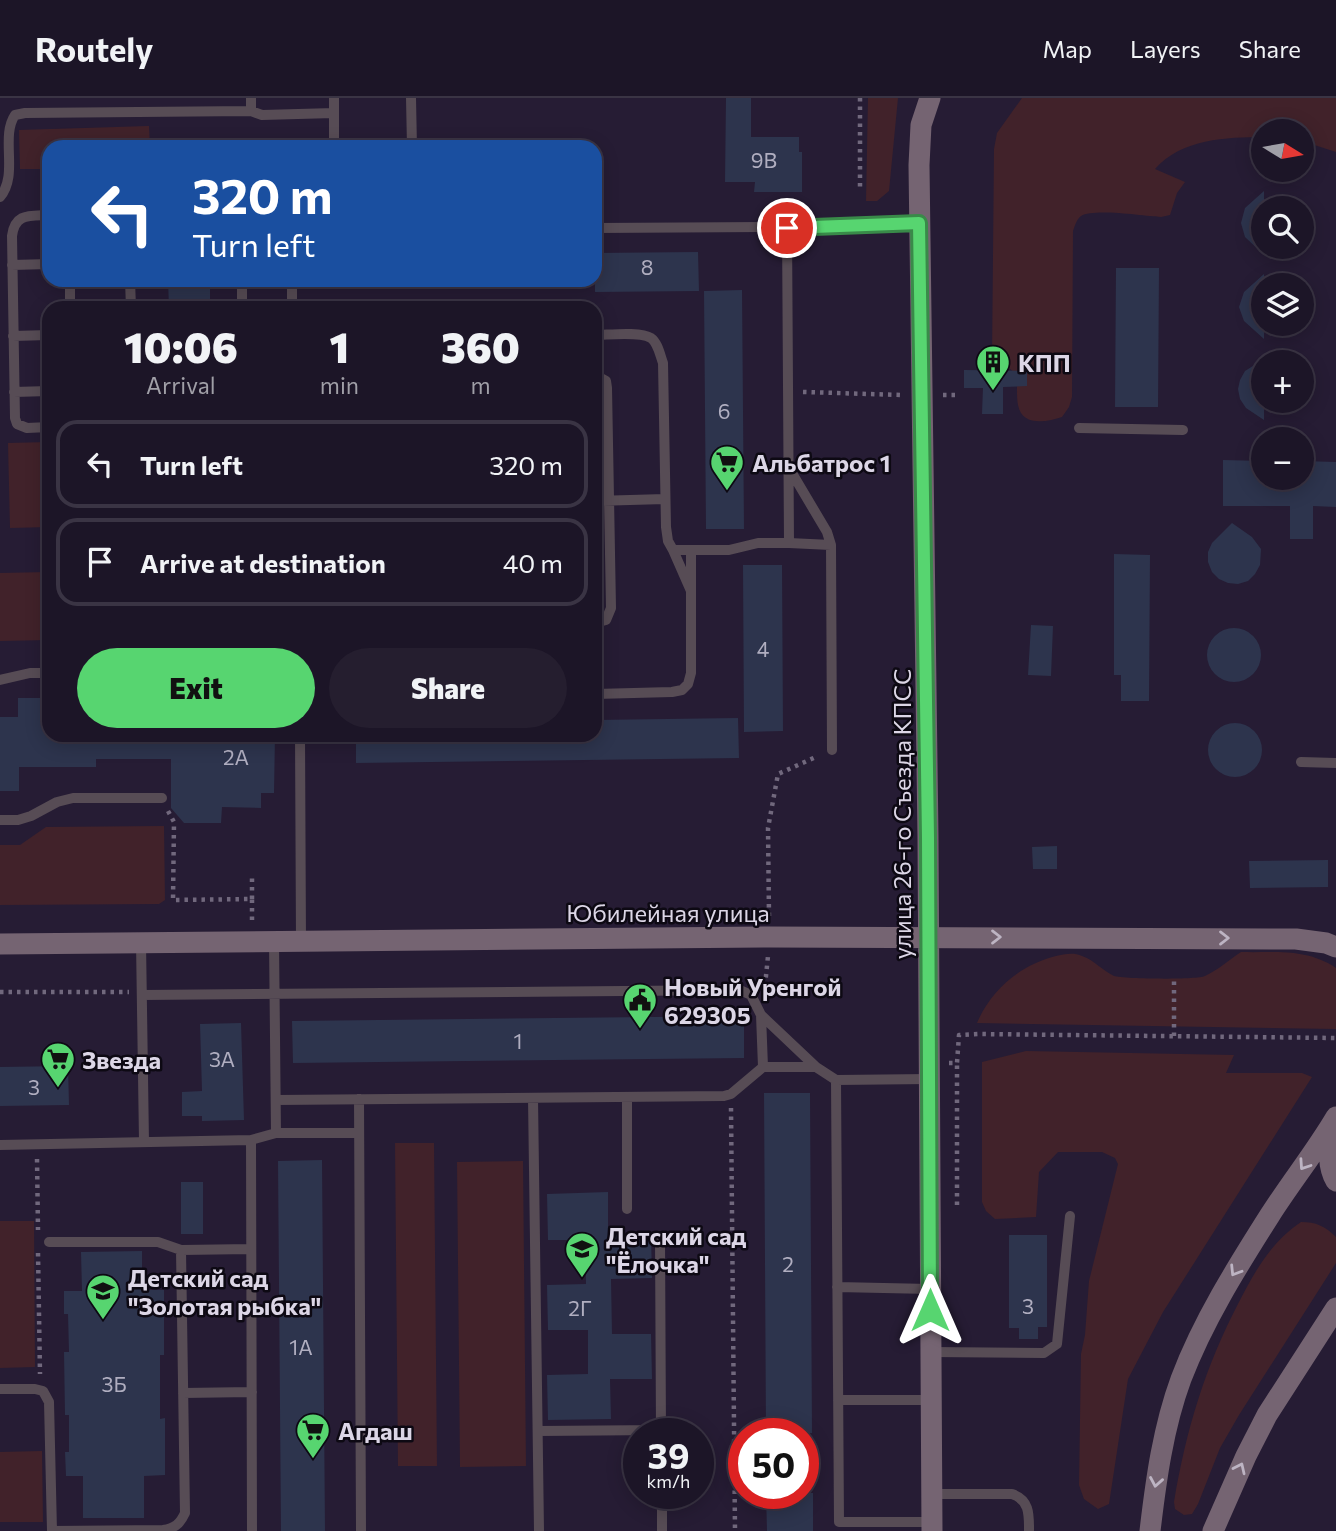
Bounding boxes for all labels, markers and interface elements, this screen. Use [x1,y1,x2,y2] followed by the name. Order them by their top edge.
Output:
[35,28,153,69] text: Routely
[1043,34,1092,63] text: Map
[1130,34,1201,63] text: Layers
[1239,34,1301,63] text: Share
[1251,119,1314,182] north arrow
[1251,119,1314,490] map controls
[751,147,777,172] house number: 9В
[192,164,333,224] text: 320 m
[77,168,168,259] icon: left
[1251,196,1314,259] button: search
[757,198,817,258] pin
[768,209,806,247] icon: arrive
[192,224,316,264] text: Turn left
[641,254,653,279] house number: 8
[1251,273,1314,336] button: layers
[124,320,238,372] text: 10:06
[330,320,349,372] text: 1
[441,320,520,372] text: 360
[974,343,1012,392] building icon: КПП
[1018,348,1071,377] place label: КПП
[1251,350,1314,413] button: +
[146,371,216,399] text: Arrival
[320,371,359,399] text: min
[470,371,491,399] text: m
[718,398,730,423] house number: 6
[1251,427,1314,490] button: −
[708,443,746,492] supermarket icon: Альбатрос 1
[81,445,119,483] icon: left
[752,448,891,477] place label: Альбатрос 1
[140,449,243,480] text: Turn left
[489,449,563,480] text: 320 m
[81,543,119,581] icon: arrive
[140,547,386,578] text: Arrive at destination
[503,547,563,578] text: 40 m
[757,636,770,661] house number: 4
[77,648,315,728] button: Exit
[329,648,567,728] button: Share
[887,669,916,959] street label: улица 26-го Съезда КПСС
[223,744,249,769] house number: 2А
[566,898,770,927] street label: Юбилейная улица
[991,930,1002,945] one-way arrow
[1219,931,1230,946] one-way arrow
[664,972,842,1029] place label: Новый Уренгой 629305
[621,981,659,1030] public building icon: Новый Уренгой 629305
[514,1028,522,1053] house number: 1
[39,1040,77,1089] supermarket icon: Звезда
[82,1045,161,1074] place label: Звезда
[209,1046,235,1071] house number: 3А
[28,1074,40,1099] house number: 3
[1300,1157,1312,1170] one-way arrow
[606,1221,747,1278] place label: Детский сад "Ёлочка"
[563,1230,601,1279] school or university icon: Детский сад "Ёлочка"
[782,1251,794,1276] house number: 2
[128,1263,321,1320] place label: Детский сад "Золотая рыбка"
[1231,1264,1244,1277] one-way arrow
[84,1272,122,1321] school or university icon: Детский сад "Золотая рыбка"
[893,1273,967,1347] position arrow
[1022,1293,1034,1318] house number: 3
[568,1295,592,1320] house number: 2Г
[289,1334,313,1359] house number: 1А
[101,1371,127,1396] house number: 3Б
[294,1411,332,1460] supermarket icon: Агдаш
[338,1416,413,1445] place label: Агдаш
[728,1418,819,1509] speed limit sign: 50
[648,1433,689,1476] text: 39
[1232,1463,1246,1476] one-way arrow
[647,1470,690,1492] text: km/h
[1149,1477,1164,1488] one-way arrow

